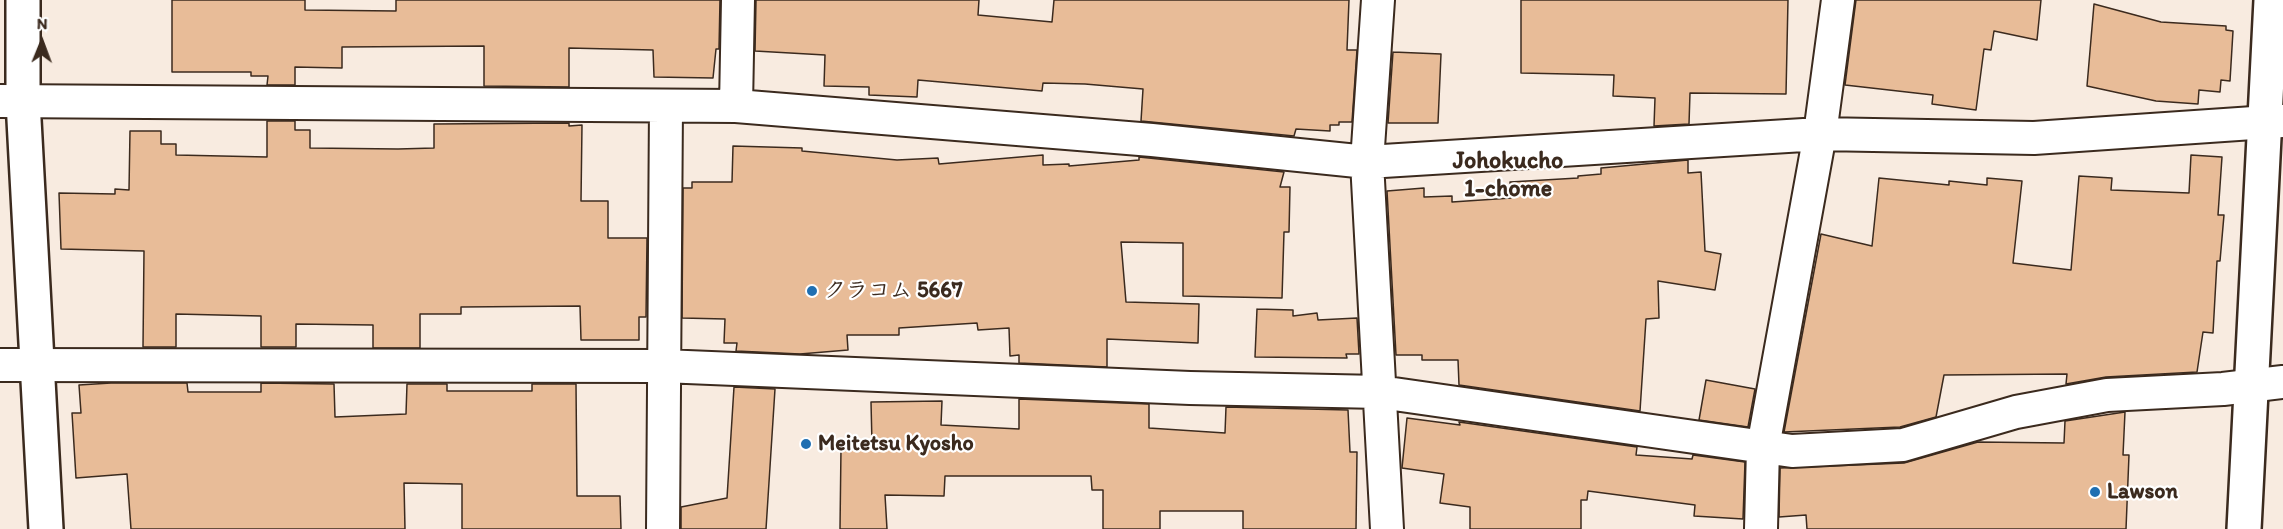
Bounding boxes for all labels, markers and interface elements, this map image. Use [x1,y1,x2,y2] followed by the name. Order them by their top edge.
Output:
[12,12,72,72] north arrow
[37,14,48,33] text: N
[1453,148,1563,204] district label: Johokucho 1-chome
[824,278,963,304] place label: クラコム 5667
[805,284,819,298] marker: クラコム 5667
[818,431,974,457] place label: Meitetsu Kyosho
[799,437,813,451] marker: Meitetsu Kyosho
[2107,479,2178,505] place label: Lawson
[2088,485,2102,499] marker: Lawson

